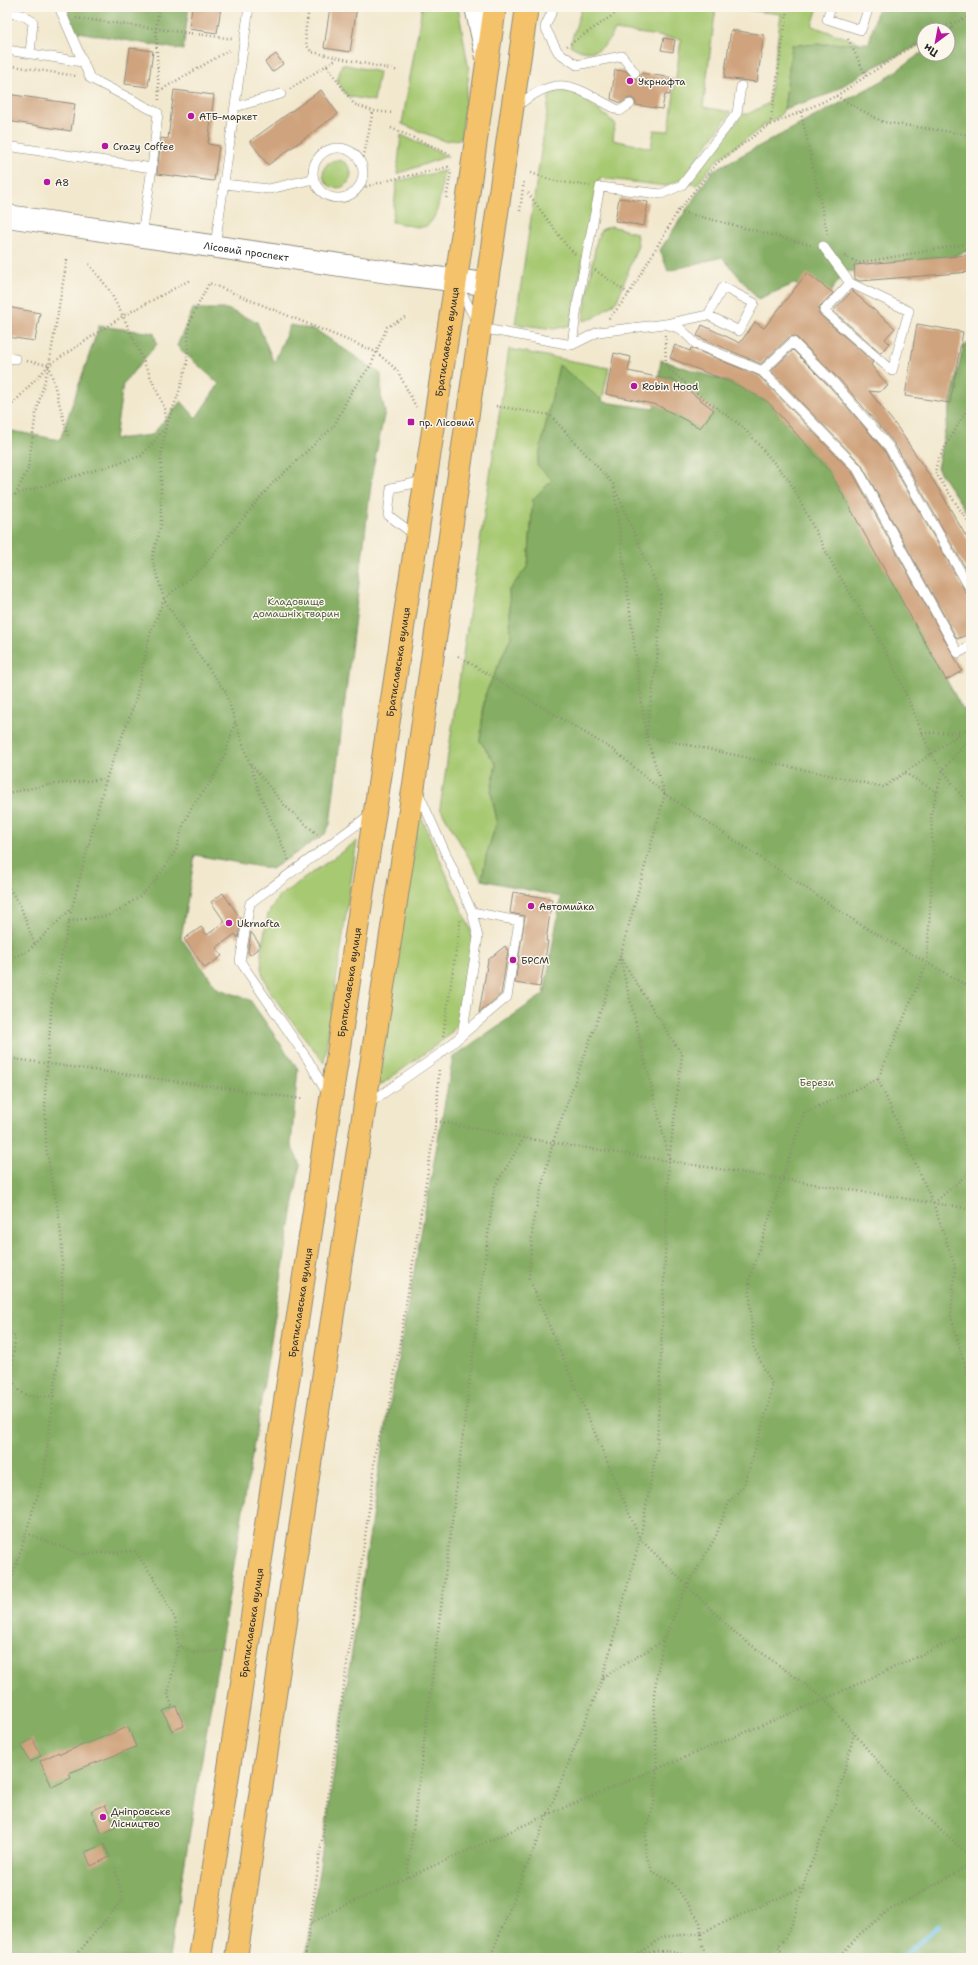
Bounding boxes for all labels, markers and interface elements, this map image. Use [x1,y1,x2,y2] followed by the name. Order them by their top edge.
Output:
[916,22,956,62] north arrow
[921,40,941,60] text: Пн
[638,75,686,88] place label: Укрнафта
[625,76,635,86] marker: Укрнафта
[199,110,258,123] place label: АТБ-маркет
[186,111,196,121] marker: АТБ-маркет
[113,140,174,153] place label: Crazy Coffee
[100,141,110,151] marker: Crazy Coffee
[55,176,69,189] place label: А8
[42,177,52,187] marker: А8
[203,238,291,264] street label: Лісовий проспект
[432,286,461,398] street label: Братиславська вулиця
[642,380,699,393] place label: Robin Hood
[629,381,639,391] marker: Robin Hood
[419,416,475,429] place label: пр. Лісовий
[406,417,416,427] marker: пр. Лісовий
[253,595,339,620] park label: Кладовище домашніх тварин
[383,606,413,718] street label: Братиславська вулиця
[539,900,595,913] place label: Автомийка
[526,901,536,911] marker: Автомийка
[237,917,280,930] place label: Ukrnafta
[224,918,234,928] marker: Ukrnafta
[334,926,364,1038] street label: Братиславська вулиця
[521,954,549,967] place label: БРСМ
[508,955,518,965] marker: БРСМ
[800,1076,835,1089] park label: Берези
[285,1247,315,1358] street label: Братиславська вулиця
[236,1567,266,1679] street label: Братиславська вулиця
[111,1805,171,1830] place label: Дніпровське Лісництво
[98,1812,108,1822] marker: Дніпровське Лісництво

